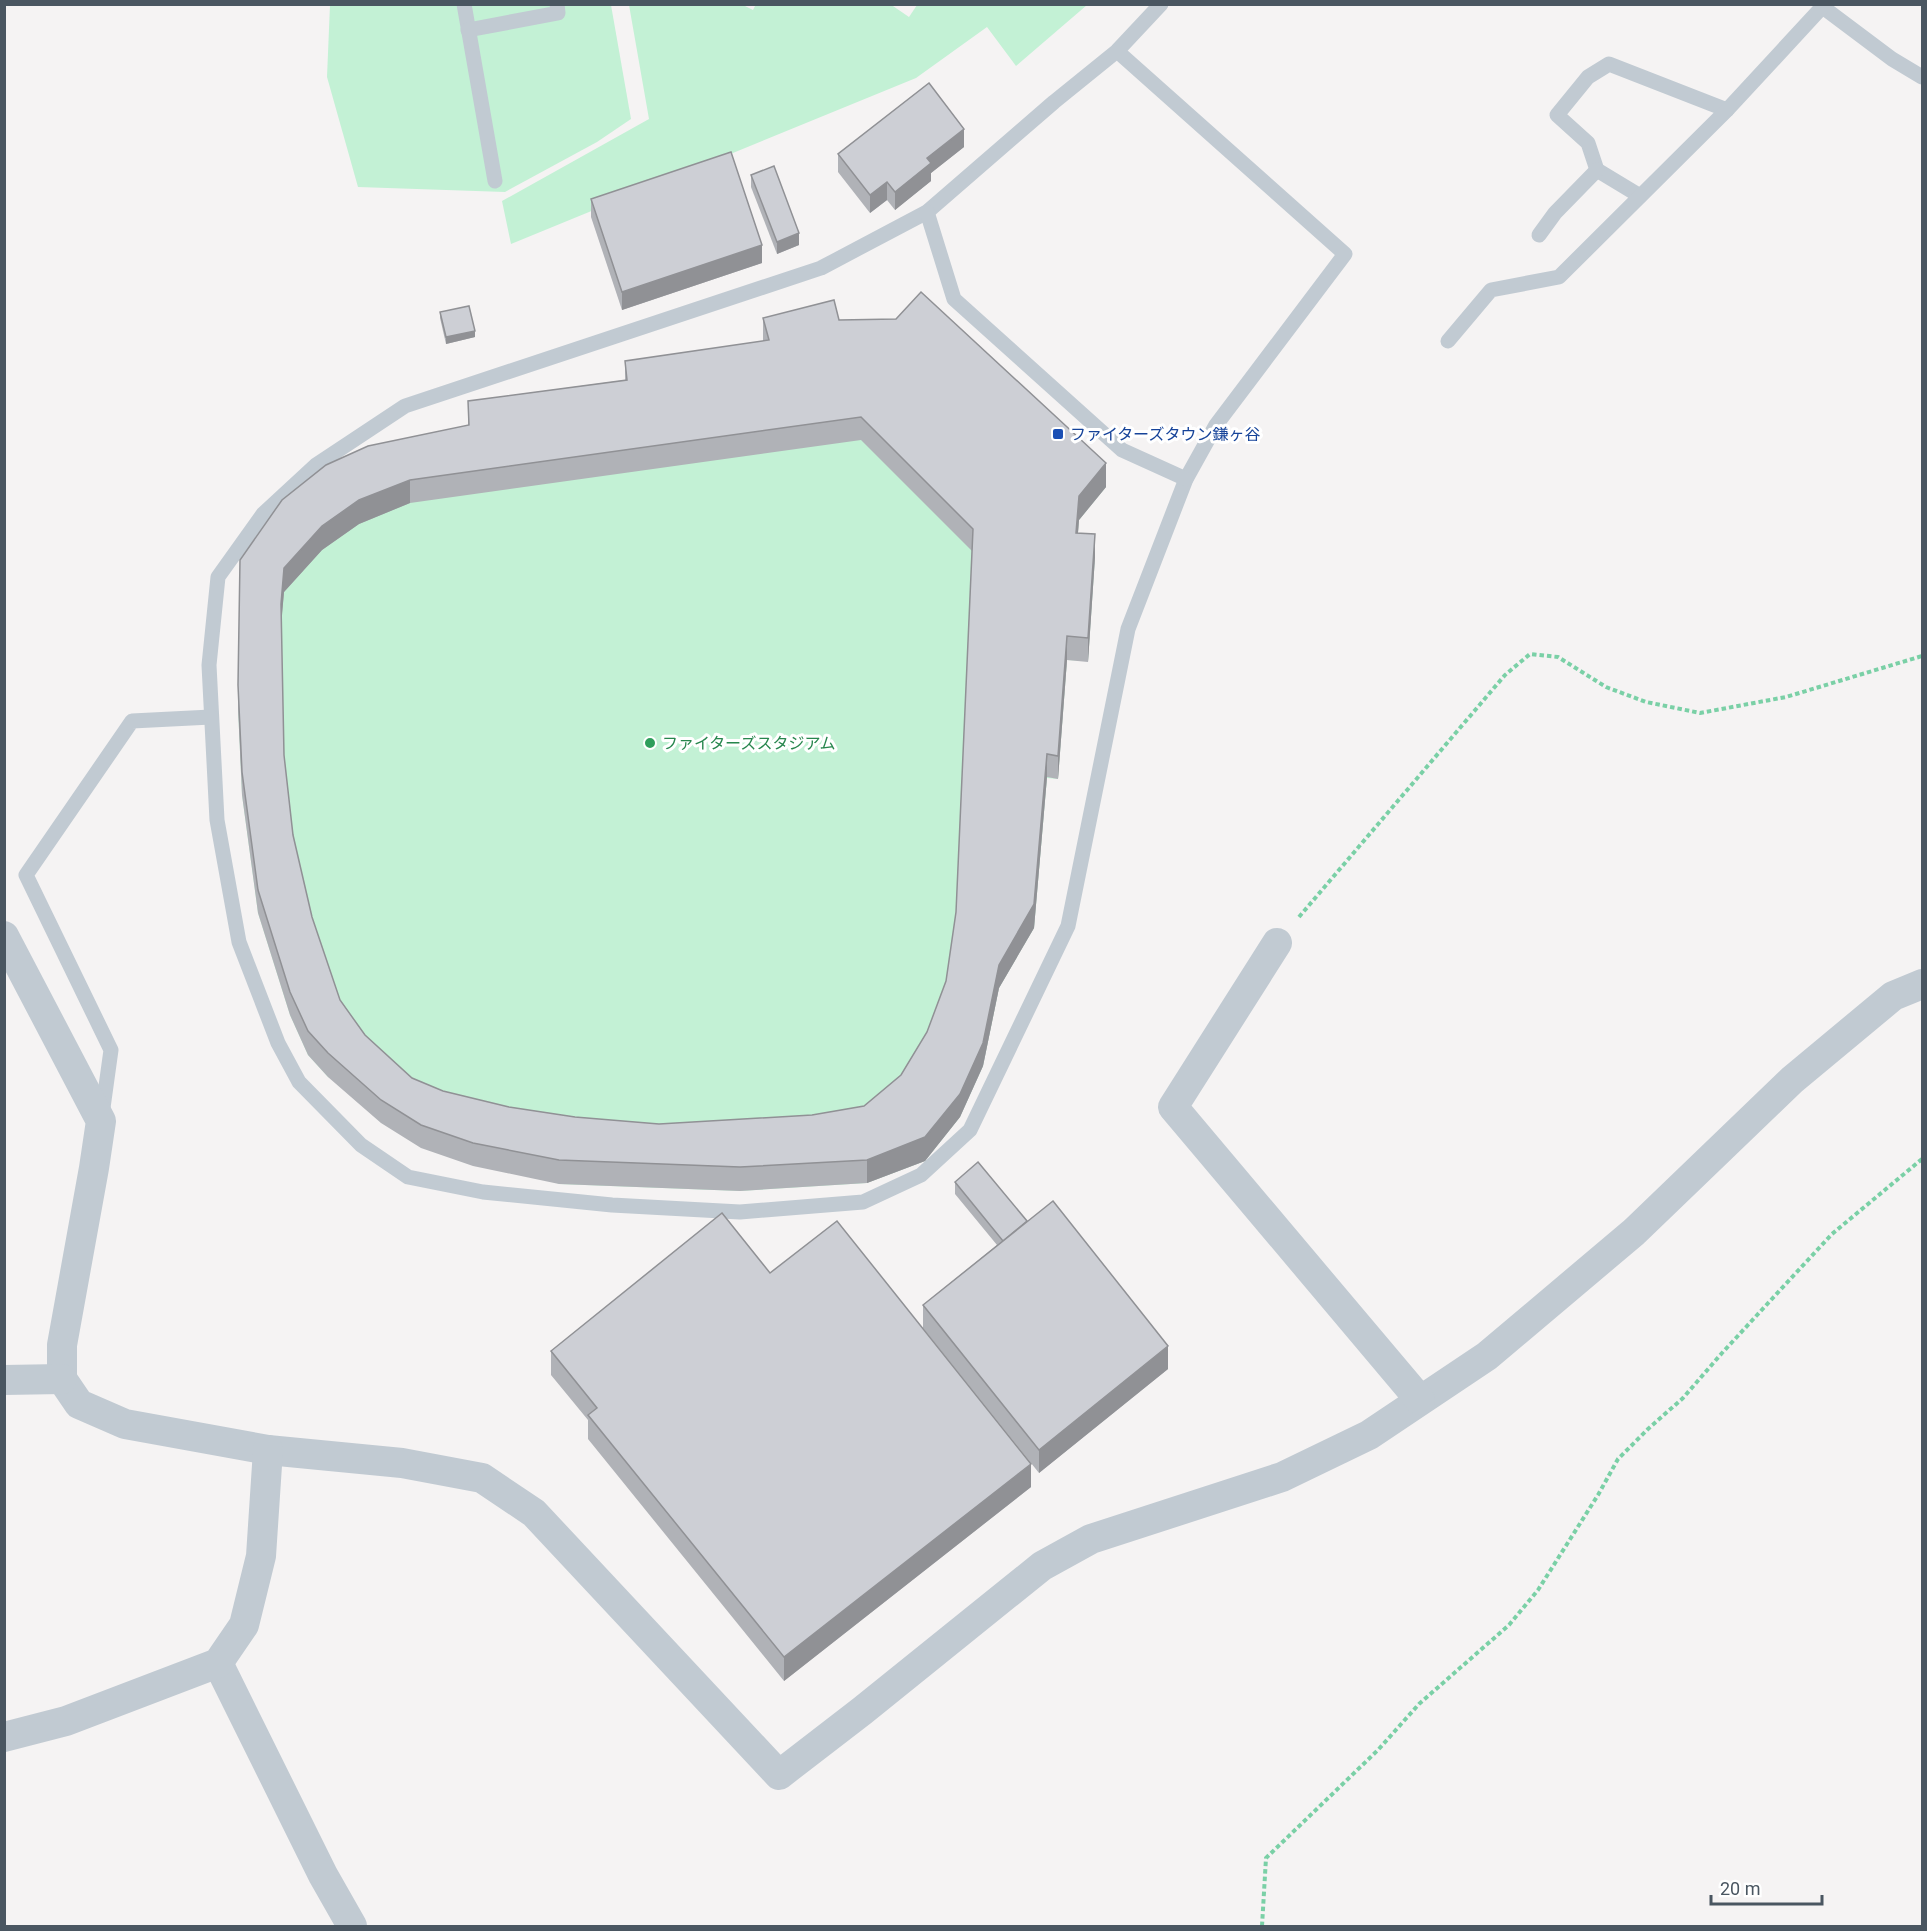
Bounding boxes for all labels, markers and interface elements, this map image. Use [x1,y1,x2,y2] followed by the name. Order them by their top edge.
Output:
[1070,425,1261,444] place label: ファイターズタウン鎌ヶ谷
[1051,427,1065,441] marker: ファイターズタウン鎌ヶ谷
[662,734,835,753] place label: ファイターズスタジアム
[643,736,657,750] marker: ファイターズスタジアム
[1711,1868,1822,1906] scale bar
[1720,1878,1760,1899] text: 20 m

